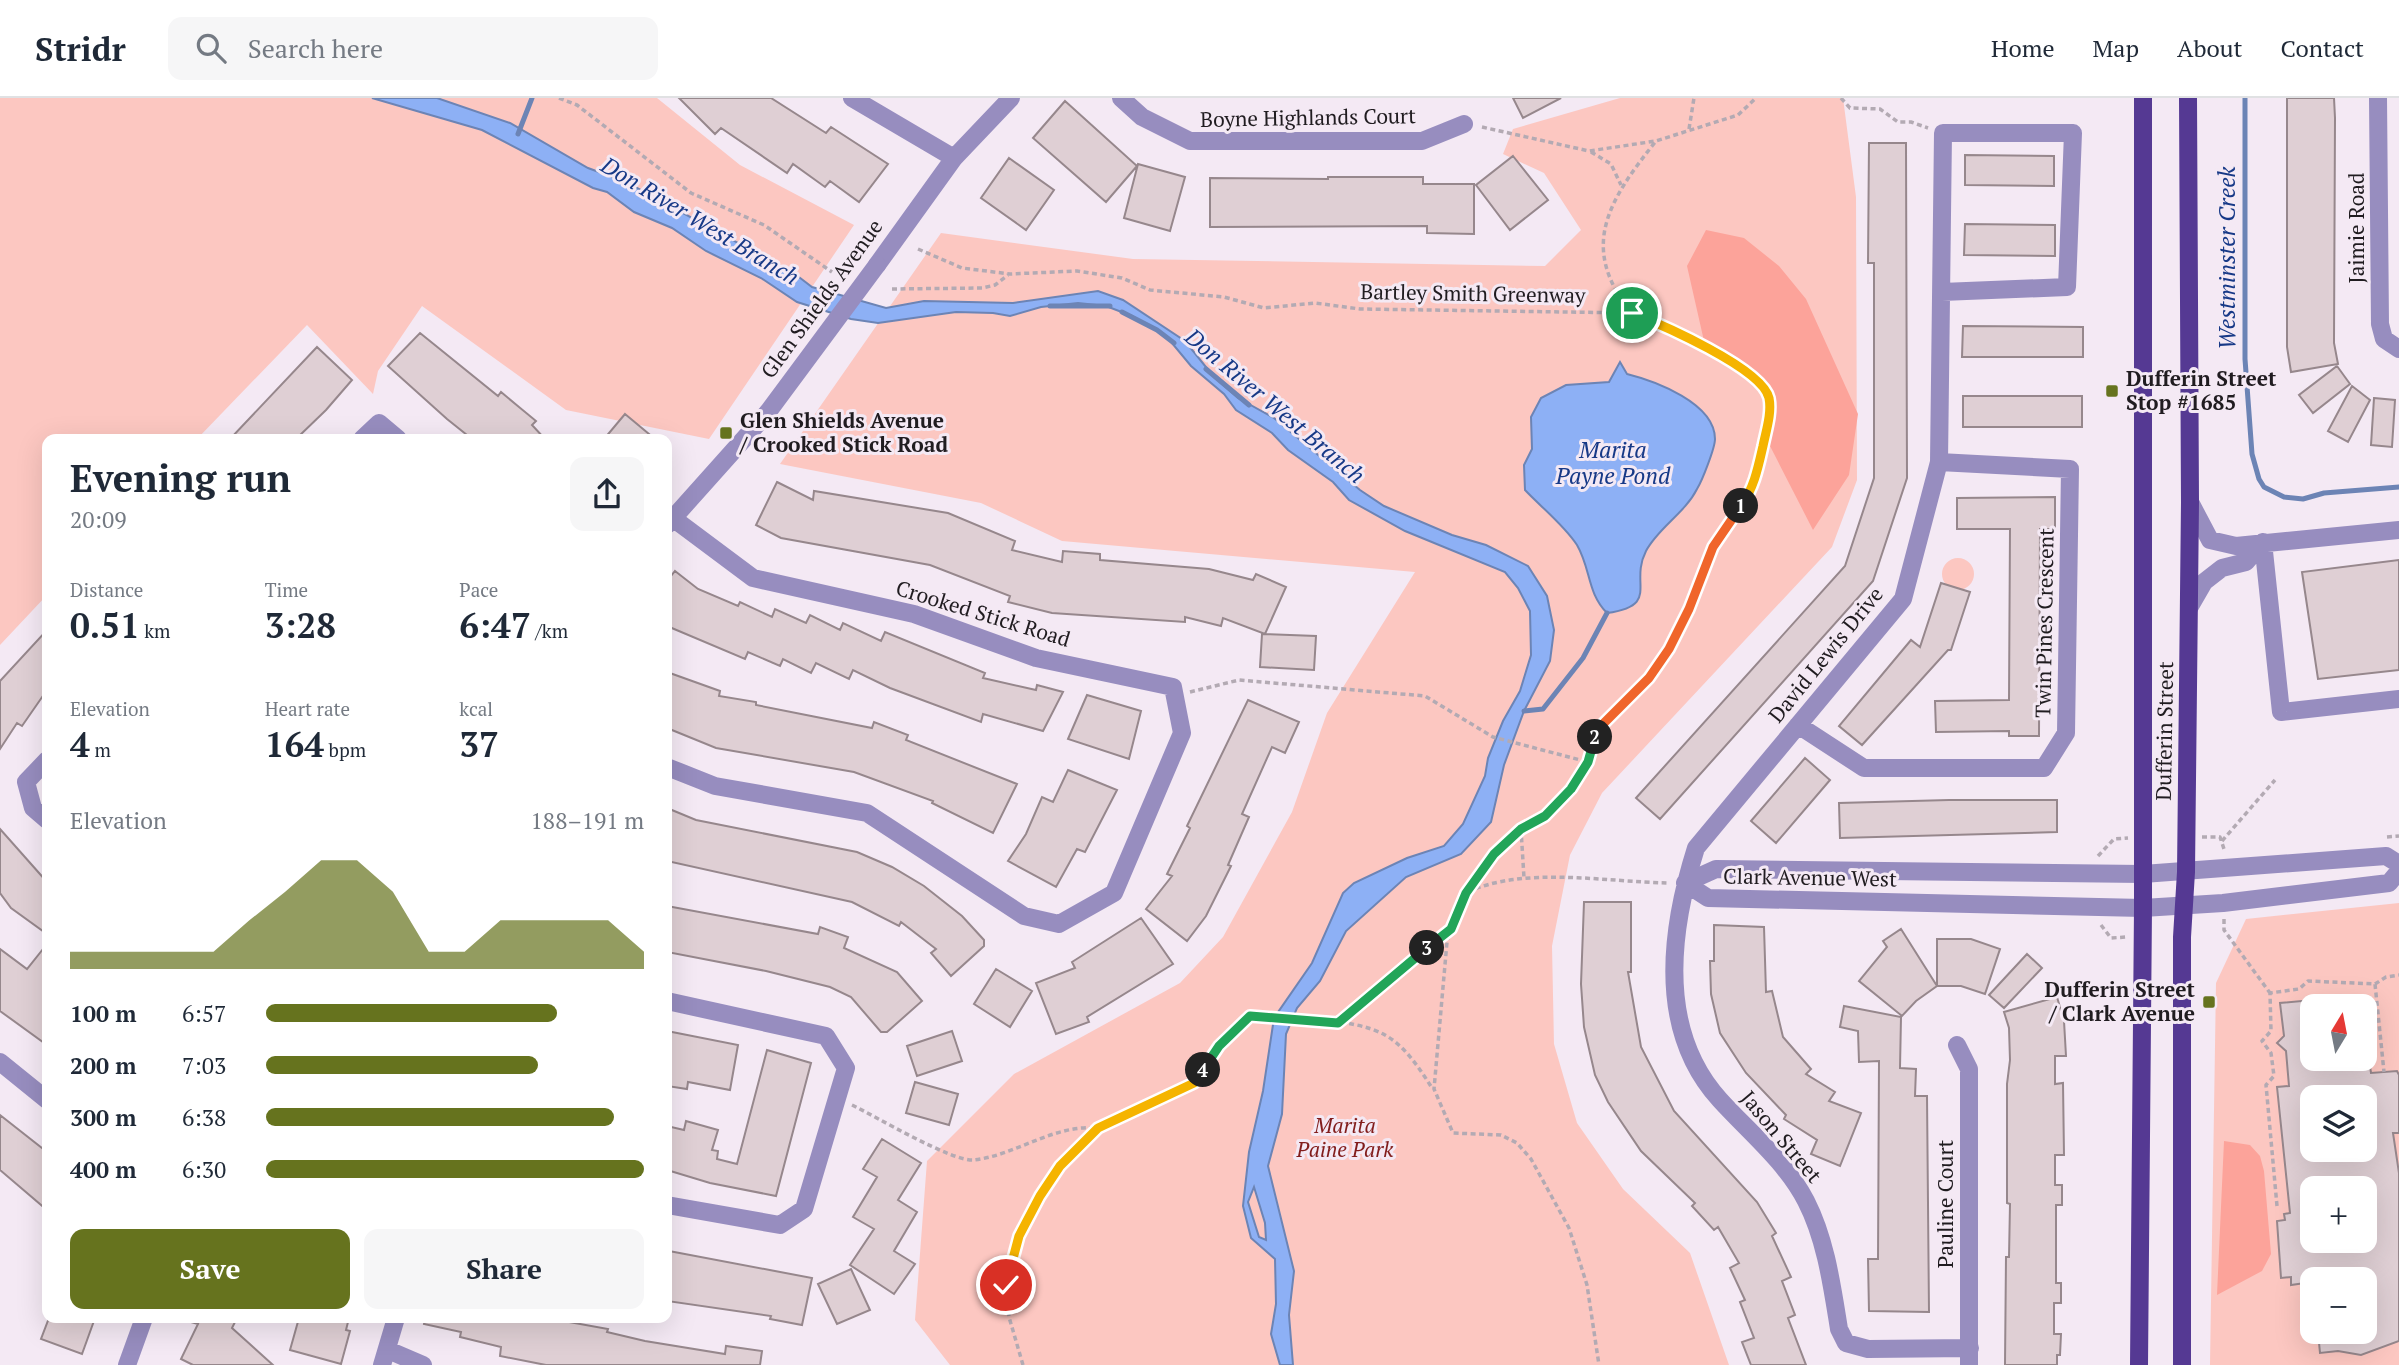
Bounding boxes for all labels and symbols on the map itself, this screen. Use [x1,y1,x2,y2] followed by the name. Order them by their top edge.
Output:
[1200,101,1416,133] street label: Boyne Highlands Court
[595,149,805,292] water label: Don River West Branch
[2211,165,2242,350] water label: Westminster Creek
[2342,172,2370,284] street label: Jaimie Road
[754,213,888,383] street label: Glen Shields Avenue
[1360,277,1586,309] street label: Bartley Smith Greenway
[1602,283,1662,343] pin
[1178,321,1372,490] water label: Don River West Branch
[2126,364,2277,416] place label: Dufferin Street Stop #1685
[2104,383,2120,399] marker: Dufferin Street Stop #1685
[739,406,948,458] place label: Glen Shields Avenue / Crooked Stick Road
[718,425,734,441] marker: Glen Shields Avenue / Crooked Stick Road
[1555,434,1671,491] water label: Marita Payne Pond
[1724,488,1758,524] pin: 1
[2028,528,2060,718] street label: Twin Pines Crescent
[893,573,1074,653] street label: Crooked Stick Road
[1762,581,1889,728] street label: David Lewis Drive
[2149,661,2179,801] street label: Dufferin Street
[1578,720,1612,754] pin: 2
[1723,861,1897,893] street label: Clark Avenue West
[1410,930,1444,966] pin: 3
[2045,975,2196,1027] place label: Dufferin Street / Clark Avenue
[2201,994,2217,1010] marker: Dufferin Street / Clark Avenue
[2300,994,2376,1071] north arrow
[1186,1052,1220,1088] pin: 4
[1735,1084,1829,1188] street label: Jason Street
[1296,1111,1394,1163] park label: Marita Paine Park
[1931,1140,1959,1268] street label: Pauline Court
[976,1255,1036,1315] pin

